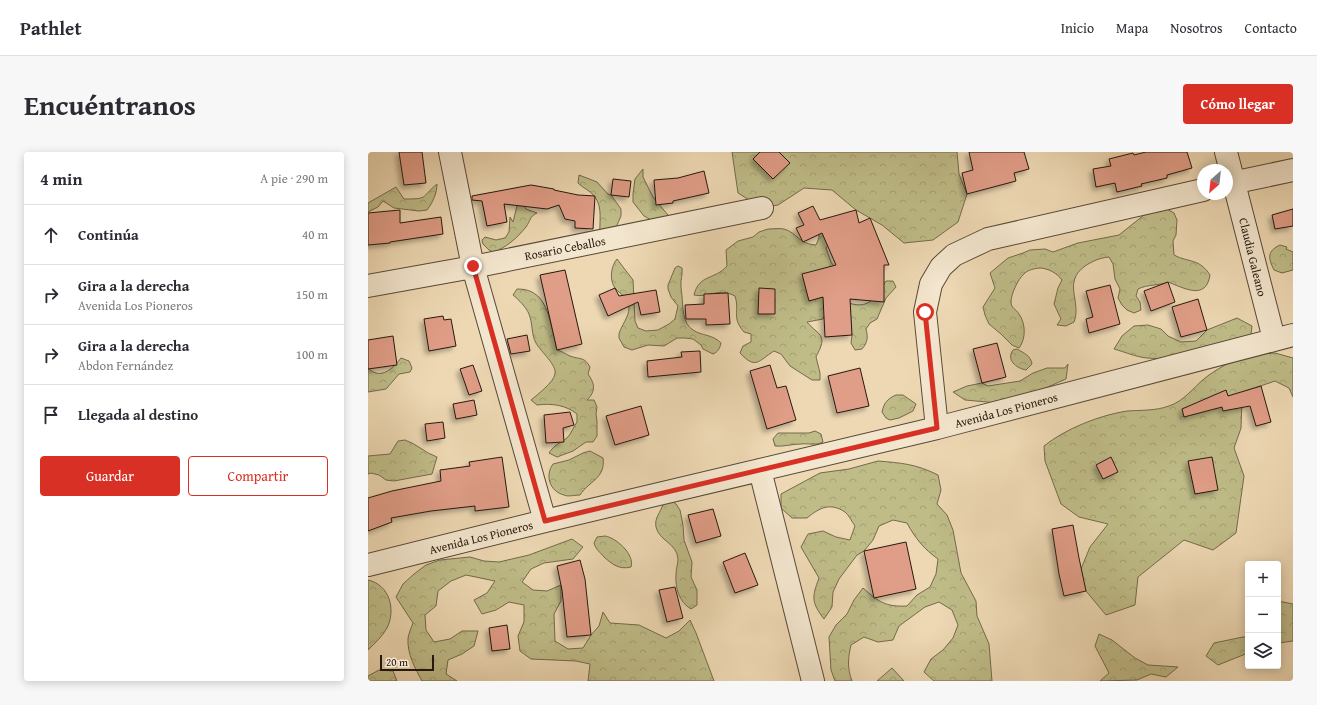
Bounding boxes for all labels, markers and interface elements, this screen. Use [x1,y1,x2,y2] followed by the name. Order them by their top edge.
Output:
[20,14,82,42] text: Pathlet
[1061,18,1094,38] text: Inicio
[1116,18,1148,38] text: Mapa
[1170,18,1223,38] text: Nosotros
[1245,18,1297,38] text: Contacto
[24,84,196,125] text: Encuéntranos
[1183,84,1293,124] button: Cómo llegar
[1197,164,1233,200] north arrow
[40,166,82,191] text: 4 min
[260,169,328,188] text: A pie · 290 m
[1235,216,1271,298] street label: Claudia Galeano
[40,224,62,246] icon: ahead
[78,224,139,245] text: Continúa
[302,225,328,244] text: 40 m
[523,232,607,264] street label: Rosario Ceballos
[464,257,482,275] route end
[78,275,189,296] text: Gira a la derecha
[40,284,62,306] icon: right
[296,285,328,304] text: 150 m
[78,296,193,315] text: Avenida Los Pioneros
[916,303,934,321] route start
[78,335,189,356] text: Gira a la derecha
[40,344,62,366] icon: right
[296,345,328,364] text: 100 m
[78,356,173,375] text: Abdon Fernández
[953,388,1060,432] street label: Avenida Los Pioneros
[40,404,62,426] icon: arrive
[78,404,198,425] text: Llegada al destino
[40,456,180,496] button: Guardar
[188,456,328,496] button: Compartir
[427,516,535,558] street label: Avenida Los Pioneros
[1245,561,1281,669] map controls
[1245,561,1281,597] button: +
[1245,597,1281,633] button: −
[1245,633,1281,669] button: layers
[380,653,434,672] scale bar
[386,654,408,670] text: 20 m

